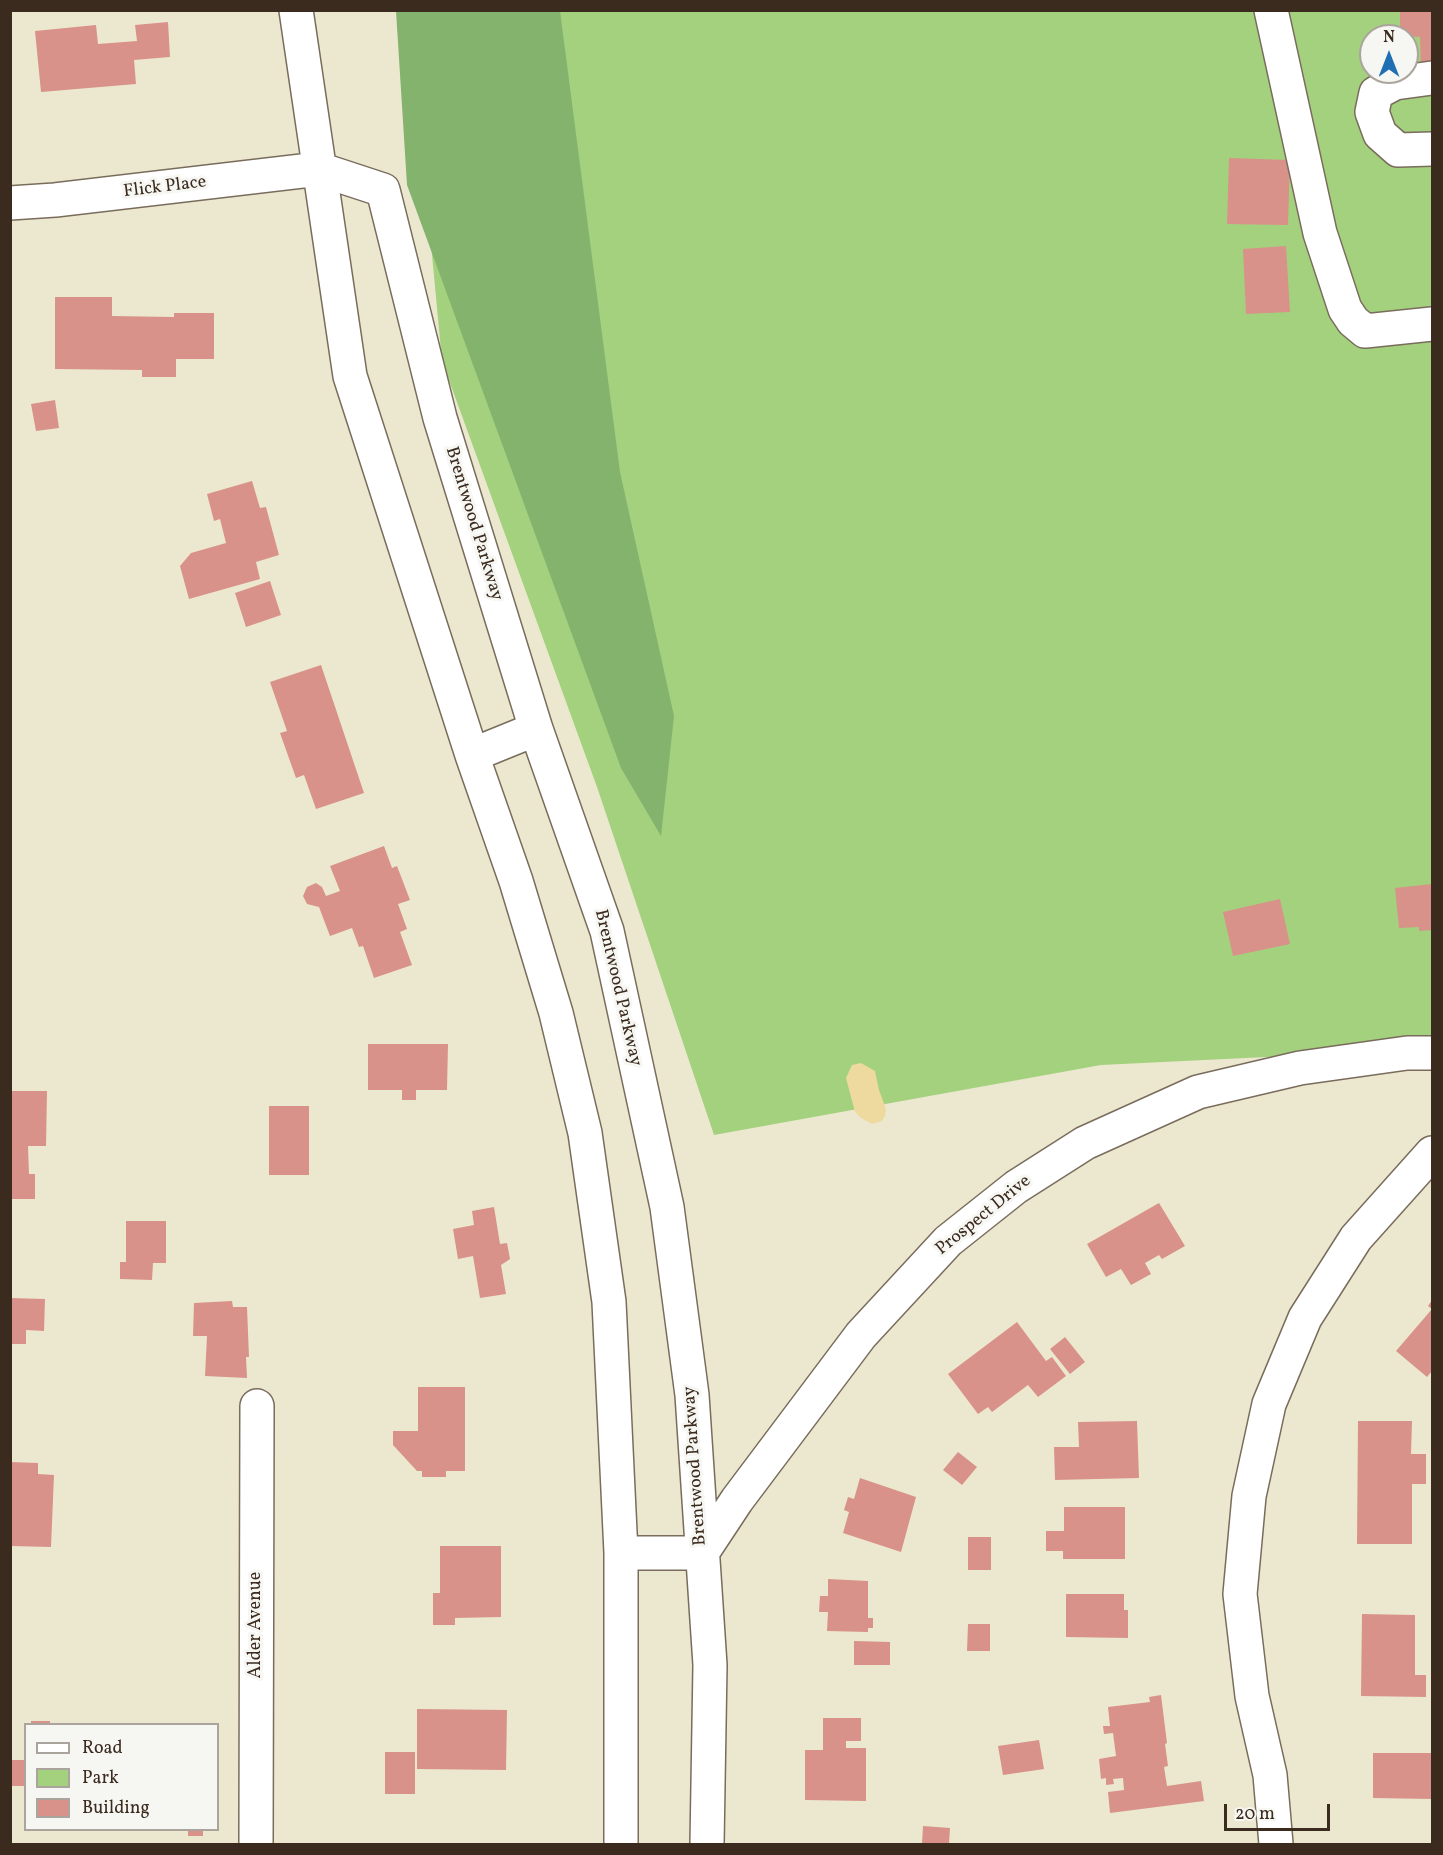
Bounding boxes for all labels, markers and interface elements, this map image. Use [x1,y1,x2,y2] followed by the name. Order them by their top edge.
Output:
[1359,24,1419,84] north arrow
[1383,27,1395,49] text: N
[122,172,208,204] street label: Flick Place
[439,444,507,604] street label: Brentwood Parkway
[588,908,646,1068] street label: Brentwood Parkway
[932,1171,1036,1261] street label: Prospect Drive
[680,1386,712,1546] street label: Brentwood Parkway
[246,1572,268,1678] street label: Alder Avenue
[24,1723,219,1831] legend
[82,1736,123,1761] text: Road
[82,1766,119,1791] text: Park
[1227,1792,1334,1830] scale bar
[82,1796,150,1821] text: Building
[1235,1802,1275,1827] text: 20 m

